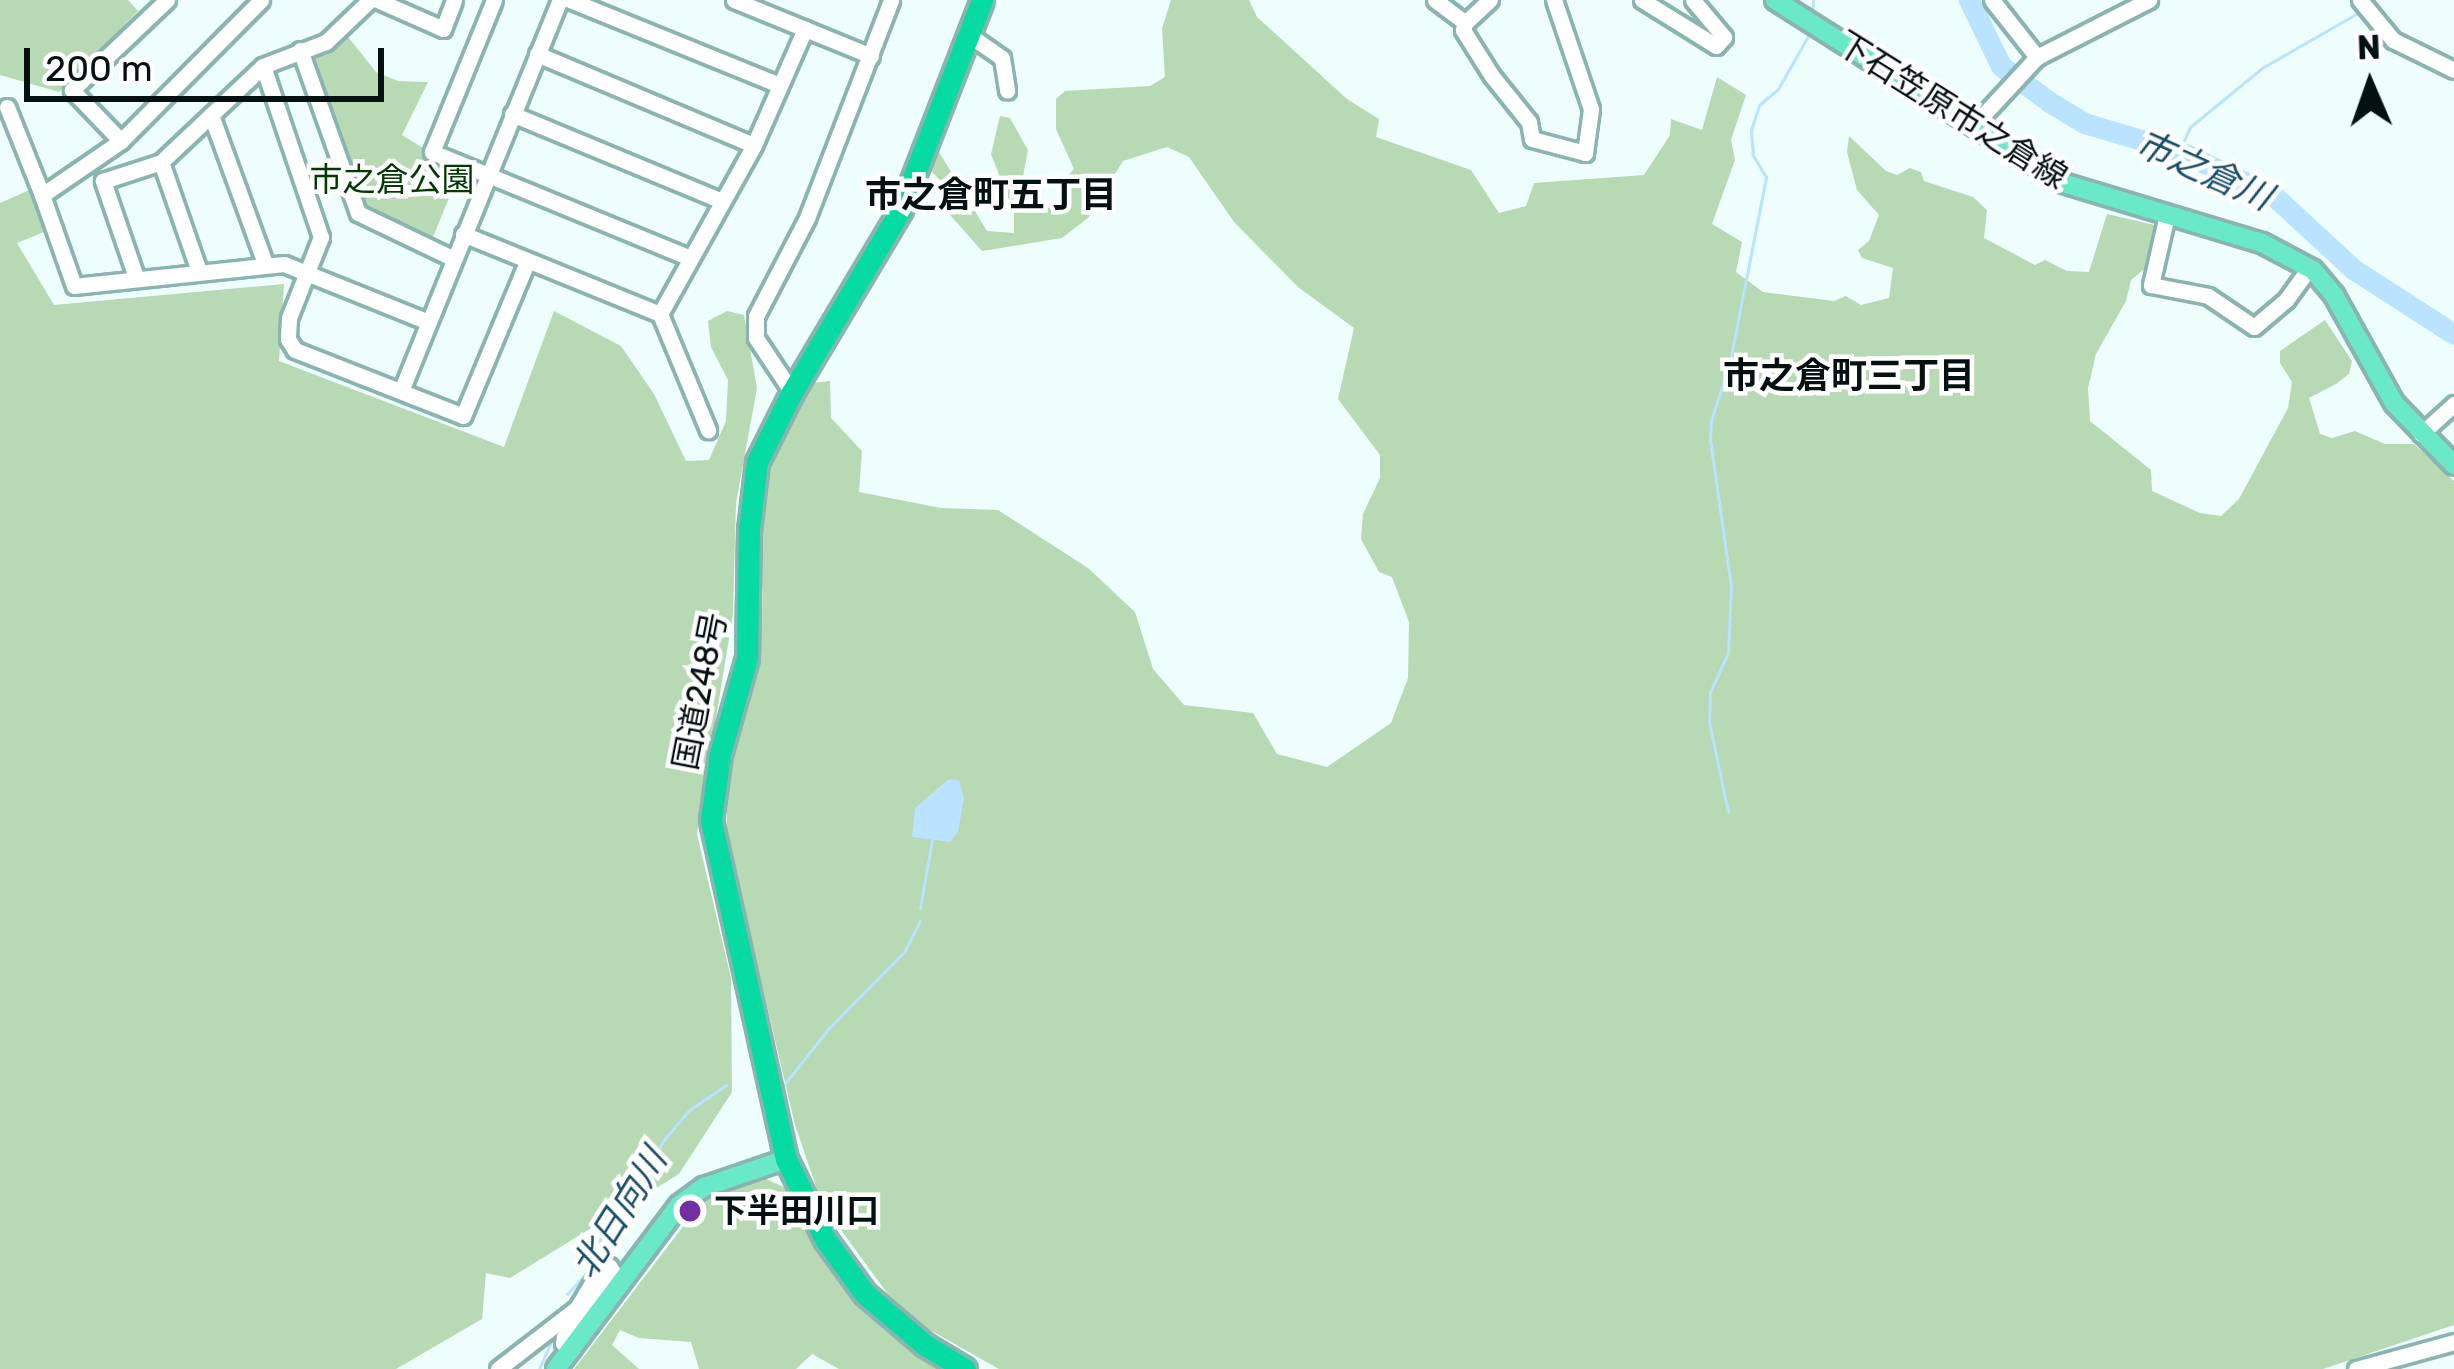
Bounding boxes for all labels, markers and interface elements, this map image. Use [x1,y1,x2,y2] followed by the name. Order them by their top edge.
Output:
[1830,23,2074,197] street label: 下石笠原市之倉線
[30,24,390,98] scale bar
[2310,24,2430,144] north arrow
[2356,28,2381,67] text: N
[45,47,153,90] text: 200 m
[2129,121,2279,219] water label: 市之倉川
[310,160,474,200] park label: 市之倉公園
[865,173,1117,217] district label: 市之倉町五丁目
[1723,354,1975,398] district label: 市之倉町三丁目
[665,609,735,773] street label: 国道248号
[563,1140,675,1286] water label: 北日向川
[714,1191,879,1231] place label: 下半田川口
[677,1198,703,1224] marker: 下半田川口

